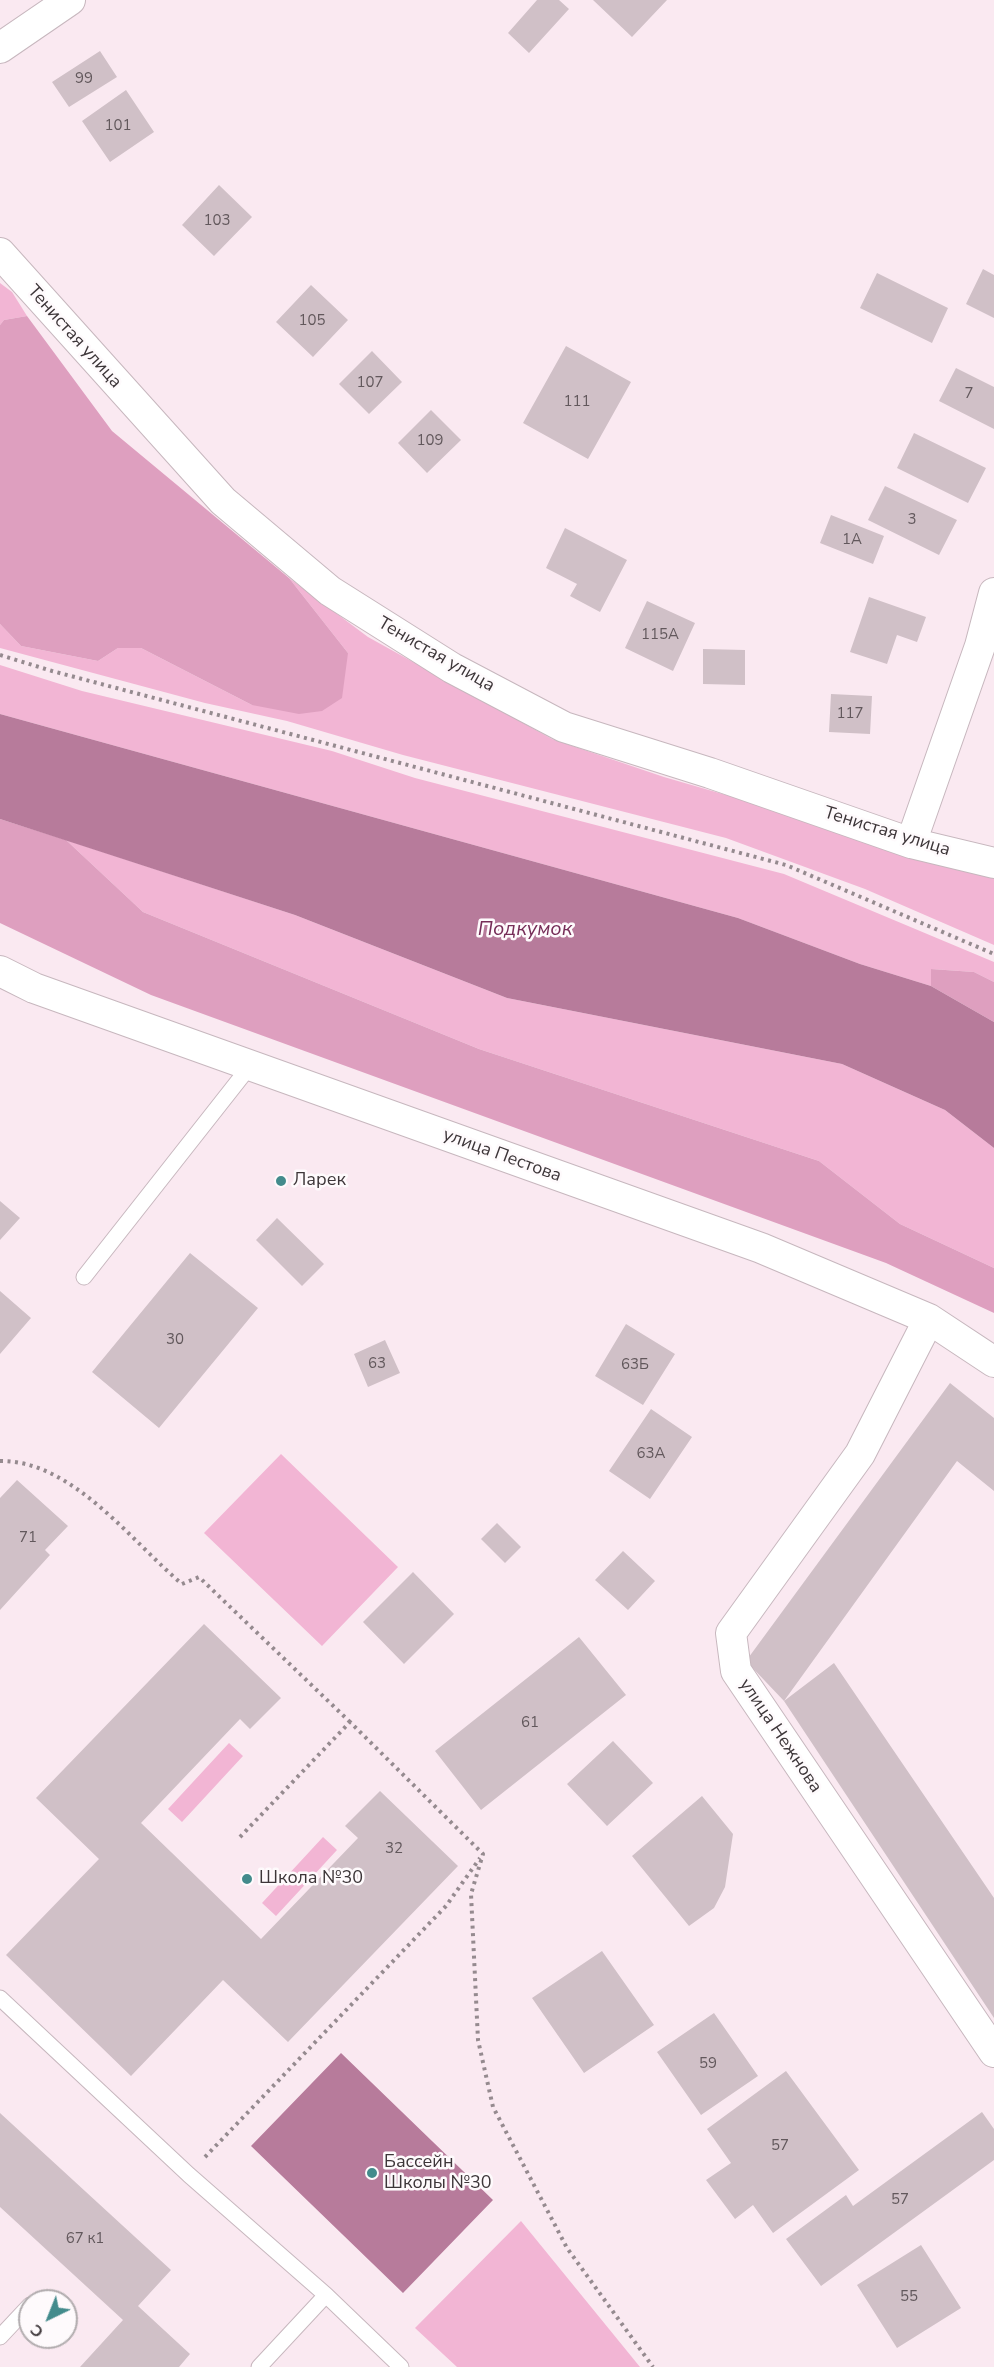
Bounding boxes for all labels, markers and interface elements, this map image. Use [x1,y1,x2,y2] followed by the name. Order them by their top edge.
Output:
[75,70,93,88] house number: 99
[105,117,131,135] house number: 101
[204,212,230,230] house number: 103
[22,281,126,393] street label: Тенистая улица
[299,312,325,330] house number: 105
[357,374,383,392] house number: 107
[965,385,973,403] house number: 7
[564,393,590,411] house number: 111
[417,432,443,450] house number: 109
[908,511,916,529] house number: 3
[842,531,862,549] house number: 1А
[374,613,498,697] street label: Тенистая улица
[641,626,679,644] house number: 115А
[837,705,863,723] house number: 117
[821,803,953,861] street label: Тенистая улица
[478,918,572,942] water label: Подкумок
[440,1125,564,1187] street label: улица Пестова
[293,1170,346,1192] place label: Ларек
[274,1174,288,1188] marker: Ларек
[166,1331,184,1349] house number: 30
[368,1355,386,1373] house number: 63
[621,1356,649,1374] house number: 63Б
[637,1445,665,1463] house number: 63А
[19,1529,37,1547] house number: 71
[734,1675,826,1797] street label: улица Нежнова
[521,1714,539,1732] house number: 61
[385,1840,403,1858] house number: 32
[259,1868,363,1890] place label: Школа №30
[240,1872,254,1886] marker: Школа №30
[699,2055,717,2073] house number: 59
[771,2137,789,2155] house number: 57
[384,2152,492,2194] place label: Бассейн Школы №30
[365,2166,379,2180] marker: Бассейн Школы №30
[891,2191,909,2209] house number: 57
[66,2230,104,2248] house number: 67 к1
[900,2288,918,2306] house number: 55
[18,2289,78,2349] north arrow
[26,2319,49,2342] text: С

